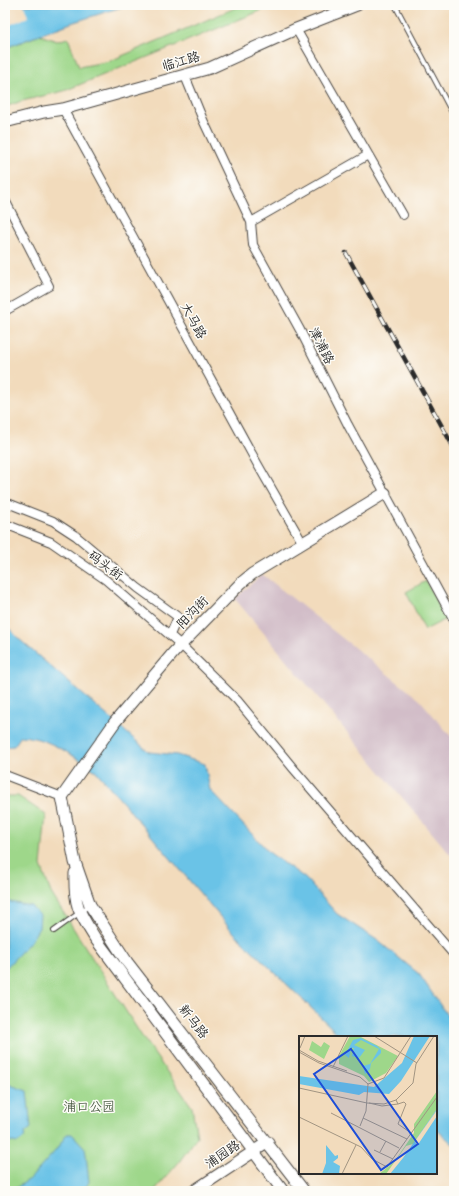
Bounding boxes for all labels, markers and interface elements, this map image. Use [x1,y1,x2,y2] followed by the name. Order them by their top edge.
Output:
[160,48,202,76] street label: 临江路
[176,300,210,342] street label: 大马路
[305,325,337,367] street label: 津浦路
[84,548,126,584] street label: 码头街
[173,593,213,633] street label: 阳沟街
[174,1001,212,1043] street label: 新马路
[299,1036,437,1174] inset map
[63,1099,115,1116] park label: 浦口公园
[202,1137,244,1173] street label: 浦园路

